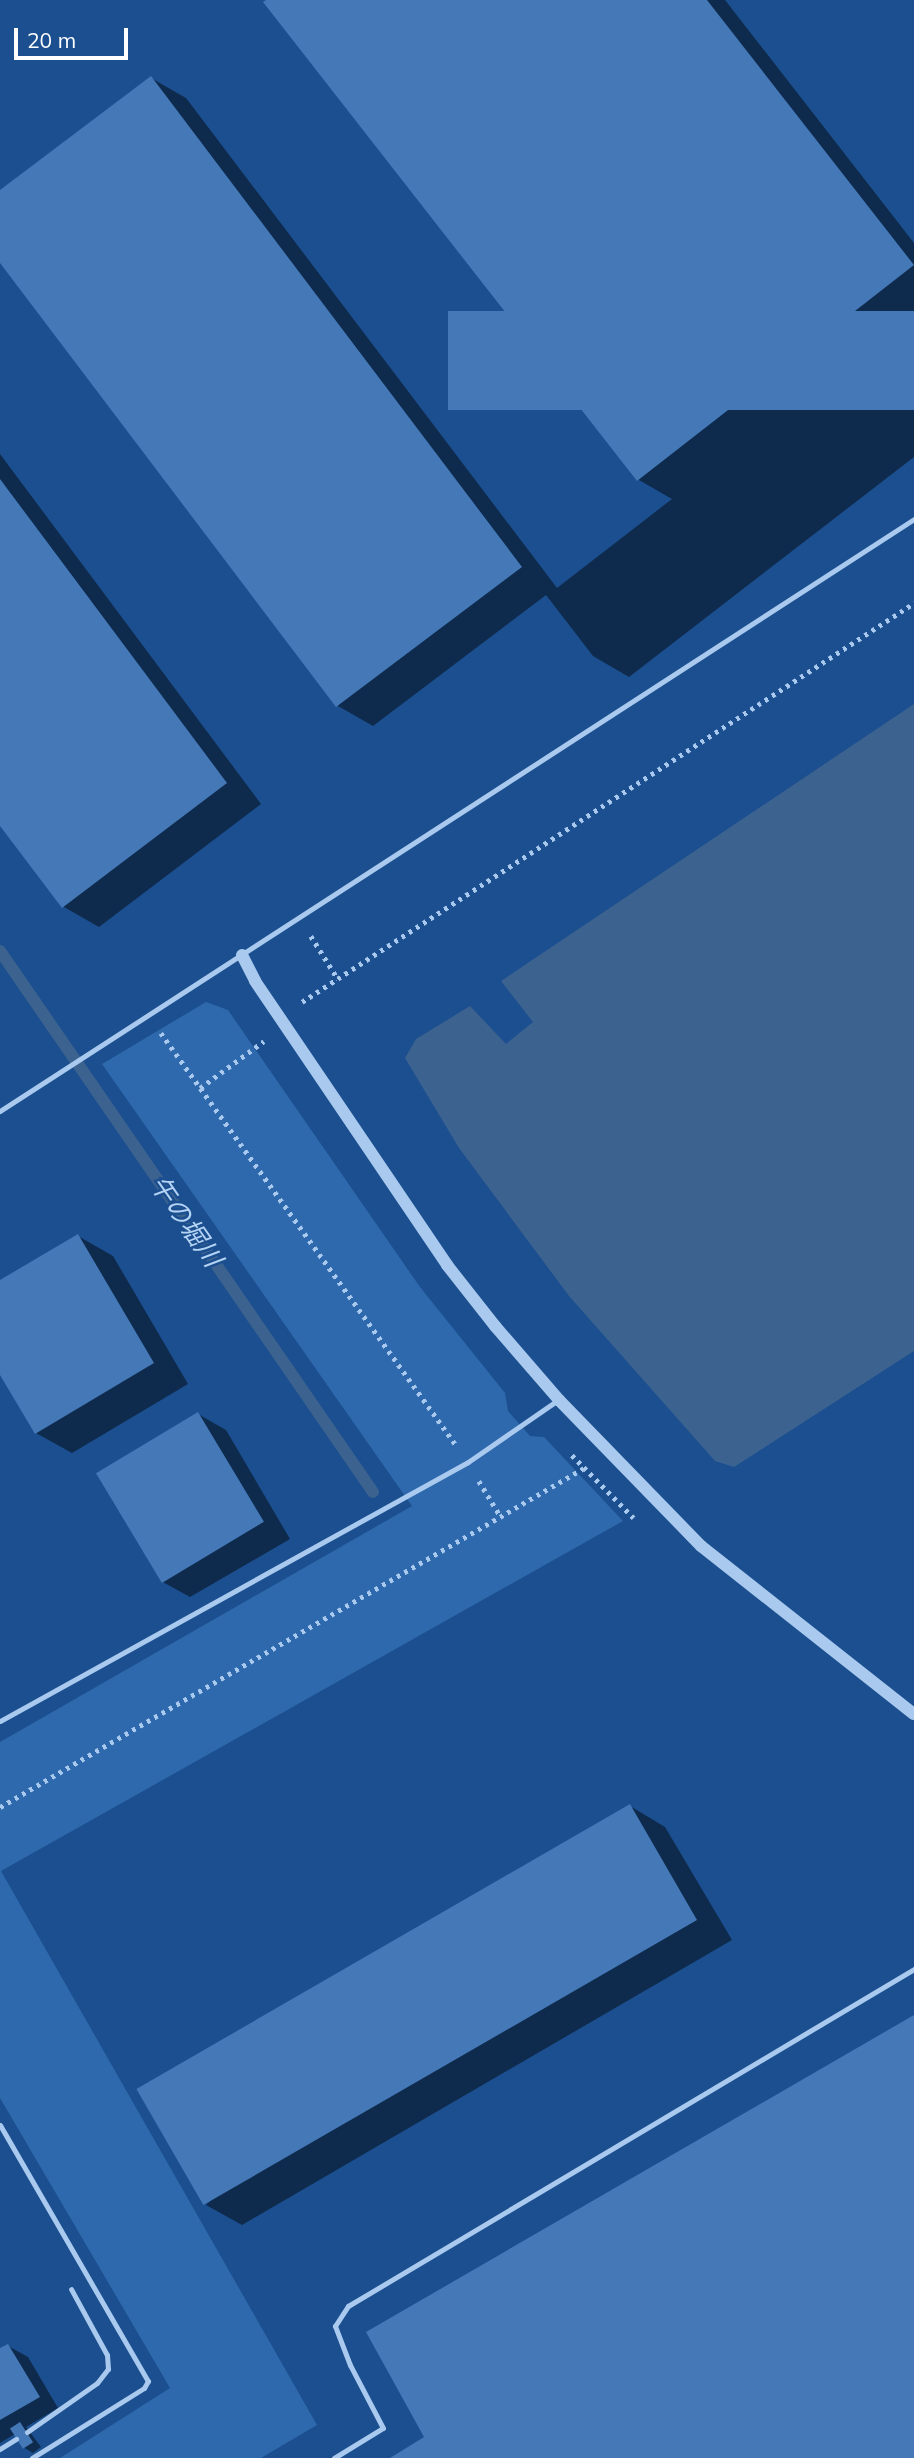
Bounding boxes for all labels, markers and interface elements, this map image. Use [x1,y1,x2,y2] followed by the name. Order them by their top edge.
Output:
[18,14,131,58] scale bar
[27,27,76,53] text: 20 m
[143,1169,229,1273] water label: 午の堀川

